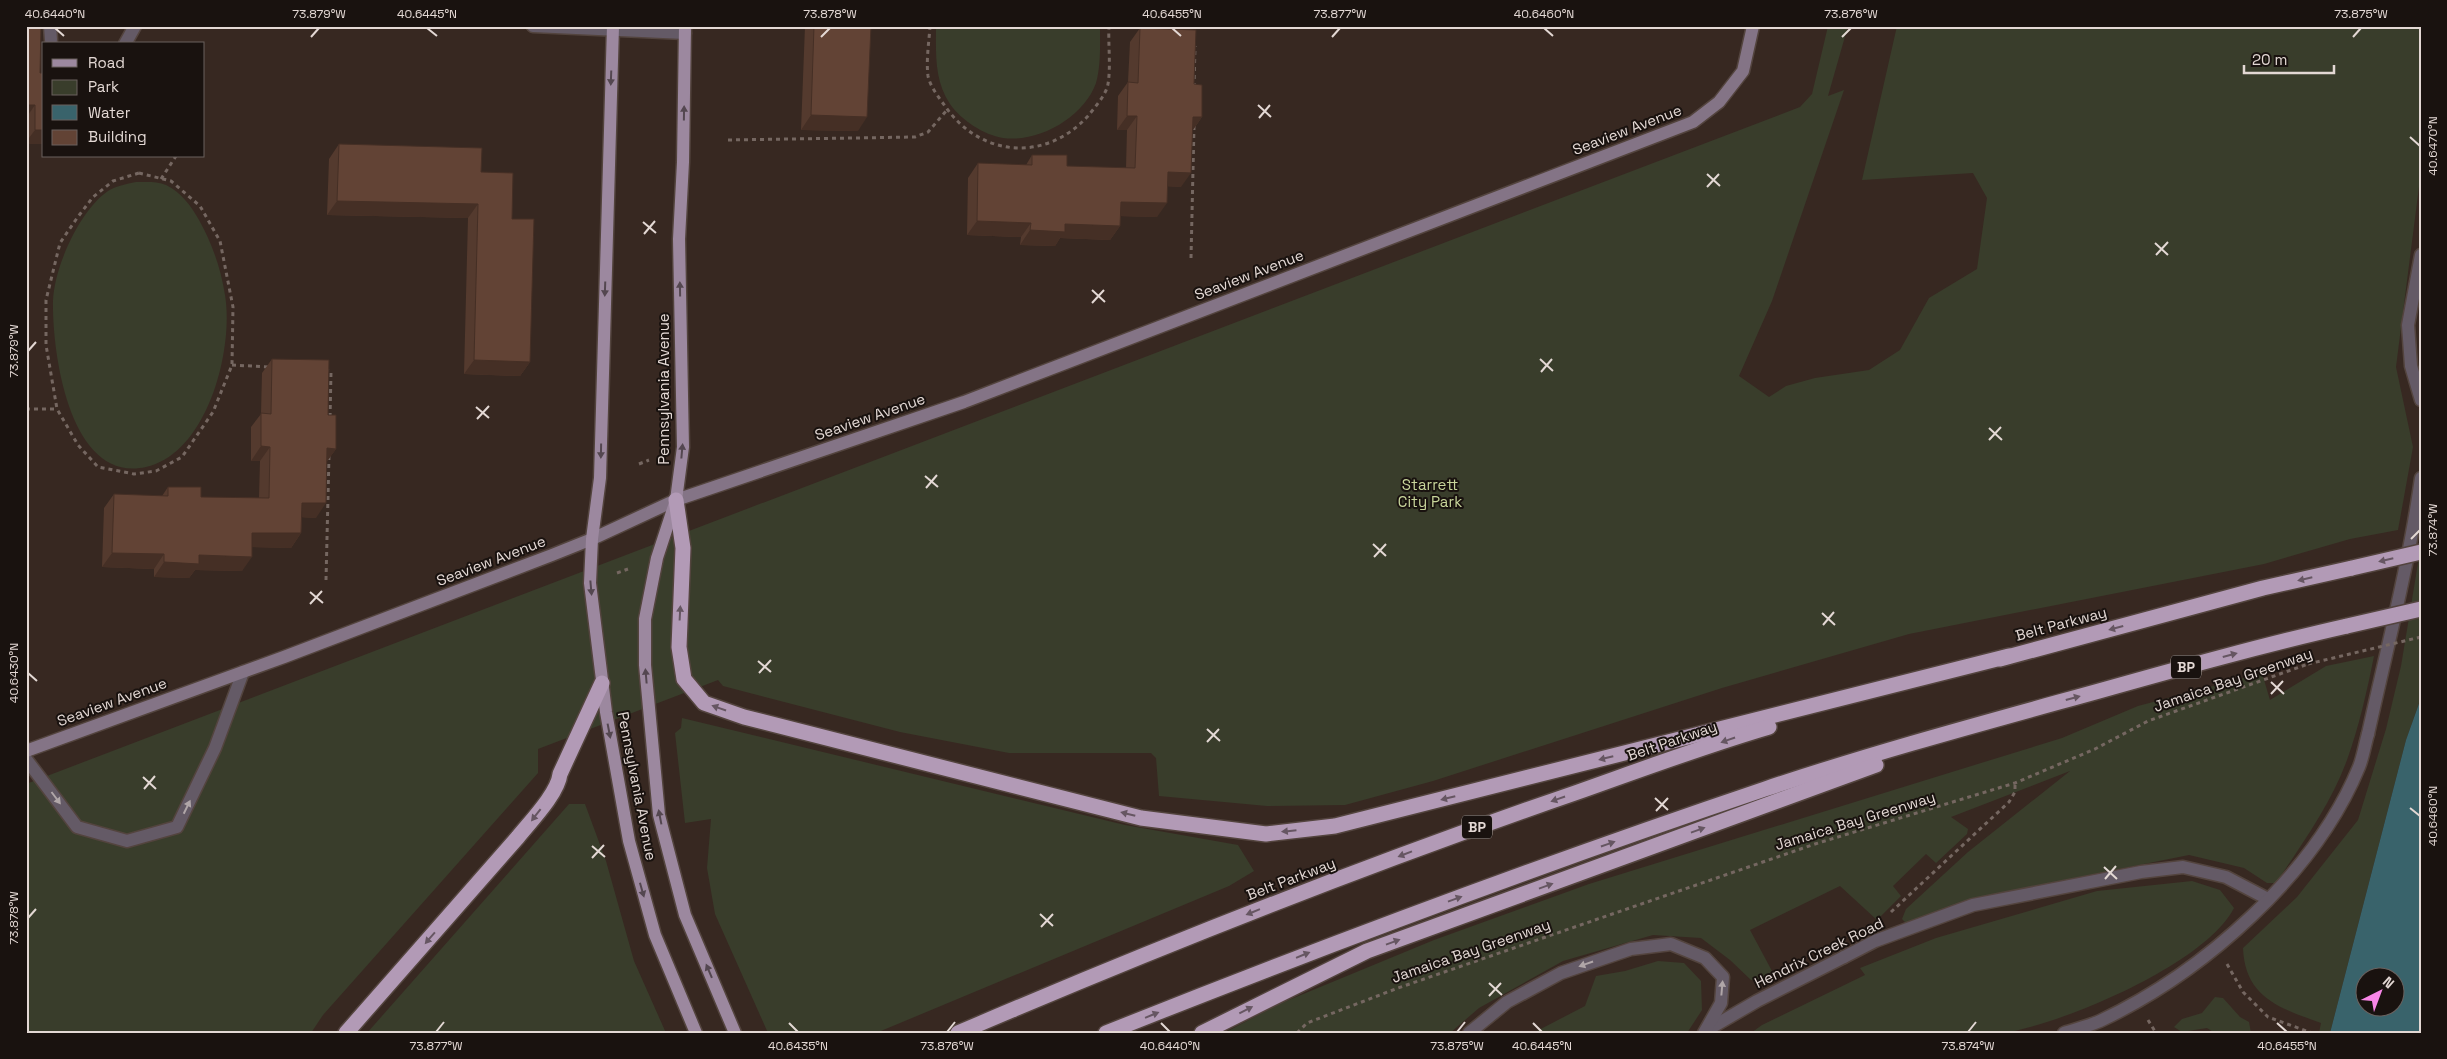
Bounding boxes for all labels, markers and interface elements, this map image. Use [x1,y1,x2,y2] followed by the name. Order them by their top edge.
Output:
[25,6,85,22] text: 40.6440°N
[292,6,346,22] text: 73.879°W
[397,6,457,22] text: 40.6445°N
[803,6,857,22] text: 73.878°W
[1142,6,1202,22] text: 40.6455°N
[1314,6,1367,22] text: 73.877°W
[1514,6,1574,22] text: 40.6460°N
[1824,6,1878,22] text: 73.876°W
[2334,6,2388,22] text: 73.875°W
[42,42,205,158] legend
[2244,42,2334,74] scale bar
[2252,50,2287,69] text: 20 m
[88,53,125,72] text: Road
[607,71,615,87] one-way arrow
[88,77,119,96] text: Park
[1570,100,1684,159] street label: Seaview Avenue
[88,103,131,122] text: Water
[680,105,688,121] one-way arrow
[2425,116,2441,176] text: 40.6470°N
[88,127,147,146] text: Building
[1192,245,1306,304] street label: Seaview Avenue
[601,281,609,297] one-way arrow
[676,281,684,297] one-way arrow
[654,313,673,465] street label: Pennsylvania Avenue
[6,324,22,378] text: 73.879°W
[812,389,928,444] street label: Seaview Avenue
[678,443,686,459] one-way arrow
[597,444,605,460] one-way arrow
[1398,475,1462,511] park label: Starrett City Park
[2425,503,2441,557] text: 73.874°W
[434,531,548,590] street label: Seaview Avenue
[2379,556,2394,564] one-way arrow
[2297,575,2312,583] one-way arrow
[587,580,595,596] one-way arrow
[2013,602,2109,645] street label: Belt Parkway
[677,605,685,621] one-way arrow
[2108,624,2123,632] one-way arrow
[6,643,22,703] text: 40.6430°N
[2151,643,2315,716] street label: Jamaica Bay Greenway
[2222,651,2237,659] one-way arrow
[2171,656,2201,679] road number: BP
[642,668,650,684] one-way arrow
[54,673,169,730] street label: Seaview Avenue
[2065,694,2081,702] one-way arrow
[711,704,726,711] one-way arrow
[614,710,661,862] street label: Pennsylvania Avenue
[1624,716,1719,765] street label: Belt Parkway
[606,723,614,739] one-way arrow
[1720,737,1735,744] one-way arrow
[1598,754,1613,762] one-way arrow
[2425,786,2441,846] text: 40.6460°N
[1772,787,1937,854] street label: Jamaica Bay Greenway
[50,791,61,804] one-way arrow
[1441,794,1456,802] one-way arrow
[1550,796,1565,803] one-way arrow
[183,799,191,814] one-way arrow
[530,808,541,821] one-way arrow
[656,809,664,824] one-way arrow
[1121,810,1136,818] one-way arrow
[1462,816,1492,839] road number: BP
[1691,826,1706,834] one-way arrow
[1281,827,1297,835] one-way arrow
[1601,840,1616,848] one-way arrow
[1397,850,1412,858] one-way arrow
[1244,853,1338,904] street label: Belt Parkway
[639,882,647,897] one-way arrow
[1538,882,1553,889] one-way arrow
[6,891,22,945] text: 73.878°W
[1448,895,1463,903] one-way arrow
[1245,908,1260,916] one-way arrow
[1751,913,1886,992] street label: Hendrix Creek Road
[1389,914,1553,987] street label: Jamaica Bay Greenway
[424,932,436,944] one-way arrow
[1386,938,1401,946] one-way arrow
[1296,951,1311,959] one-way arrow
[1578,961,1593,969] one-way arrow
[704,964,712,978] one-way arrow
[2354,966,2404,1016] north arrow
[2379,973,2398,992] text: N
[1718,980,1726,996] one-way arrow
[1238,1006,1253,1014] one-way arrow
[1144,1011,1159,1018] one-way arrow
[410,1038,463,1054] text: 73.877°W
[768,1038,828,1054] text: 40.6435°N
[920,1038,974,1054] text: 73.876°W
[1140,1038,1200,1054] text: 40.6440°N
[1430,1038,1484,1054] text: 73.875°W
[1512,1038,1572,1054] text: 40.6445°N
[1941,1038,1995,1054] text: 73.874°W
[2257,1038,2317,1054] text: 40.6455°N

